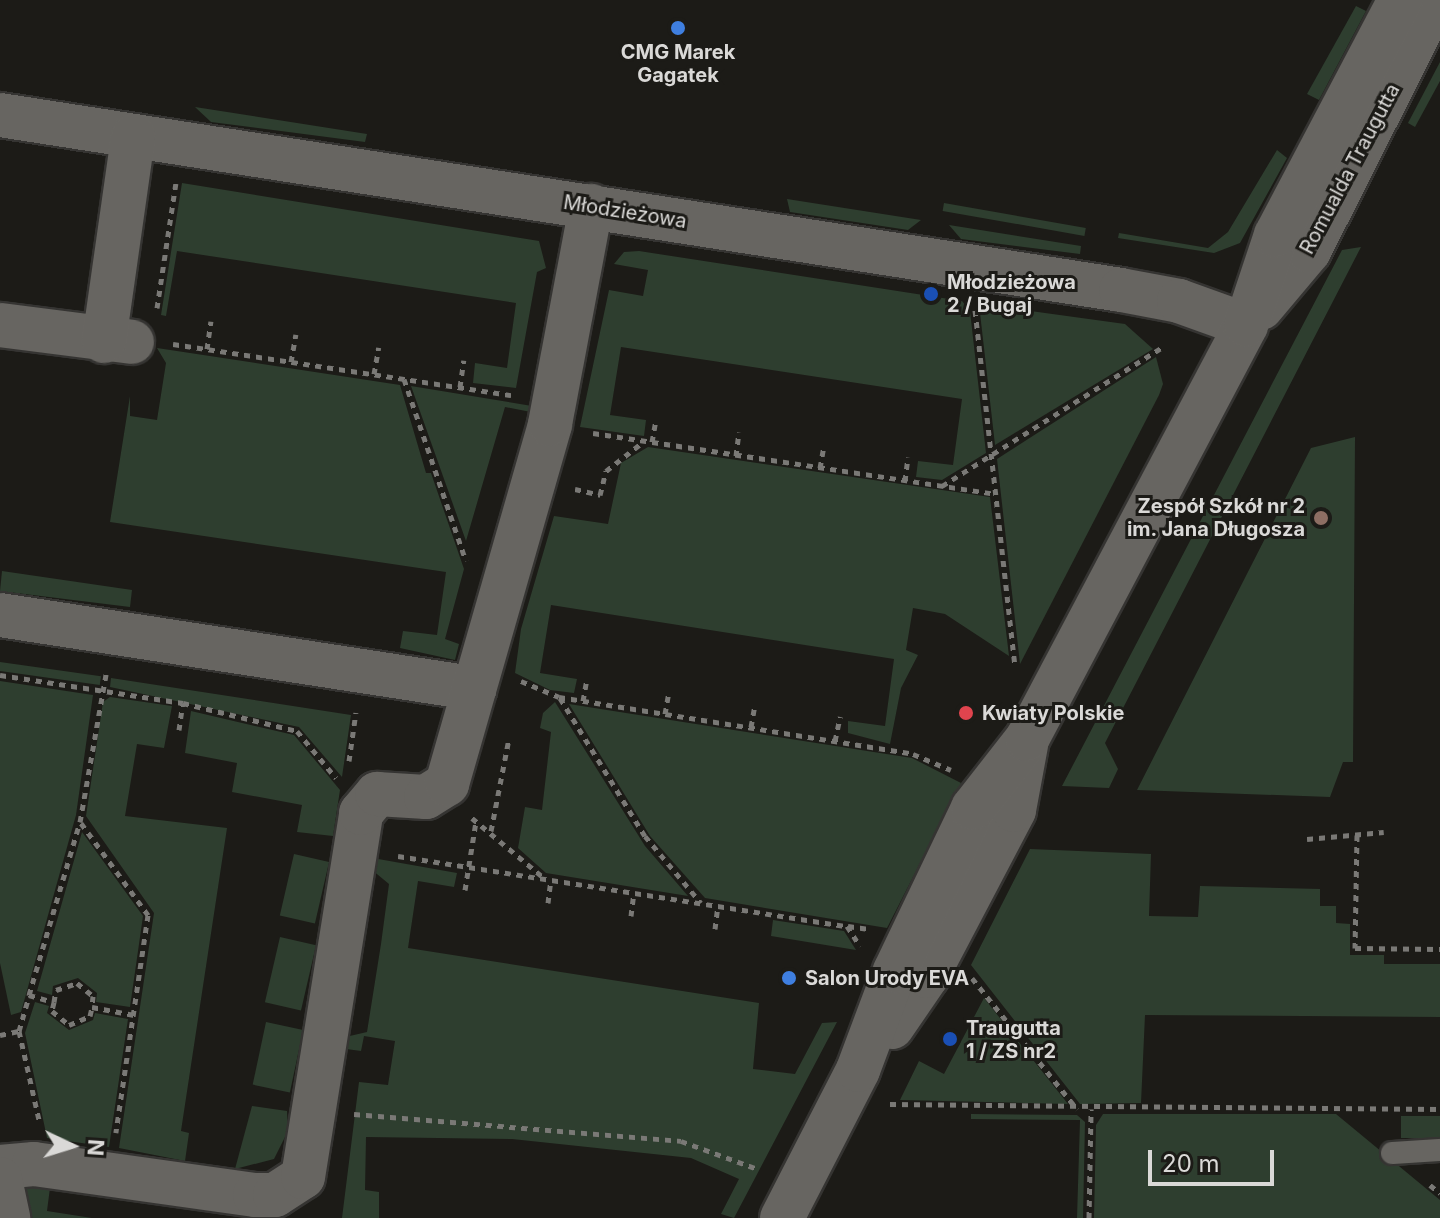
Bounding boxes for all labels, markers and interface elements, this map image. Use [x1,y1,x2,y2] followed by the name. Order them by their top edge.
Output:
[669,19,687,37] marker: CMG Marek Gagatek
[621,40,735,87] place label: CMG Marek Gagatek
[1295,80,1405,258] street label: Romualda Traugutta
[562,190,688,234] street label: Młodzieżowa
[947,270,1076,317] place label: Młodzieżowa 2 / Bugaj
[922,285,940,303] marker: Młodzieżowa 2 / Bugaj
[1126,494,1305,541] place label: Zespół Szkół nr 2 im. Jana Długosza
[1312,509,1330,527] marker: Zespół Szkół nr 2 im. Jana Długosza
[982,701,1124,725] place label: Kwiaty Polskie
[957,704,975,722] marker: Kwiaty Polskie
[805,966,969,990] place label: Salon Urody EVA
[780,969,798,987] marker: Salon Urody EVA
[966,1016,1061,1063] place label: Traugutta 1 / ZS nr2
[941,1030,959,1048] marker: Traugutta 1 / ZS nr2
[32,1106,112,1186] north arrow
[1152,1134,1278,1184] scale bar
[82,1138,109,1157] text: N
[1162,1149,1220,1178] text: 20 m

